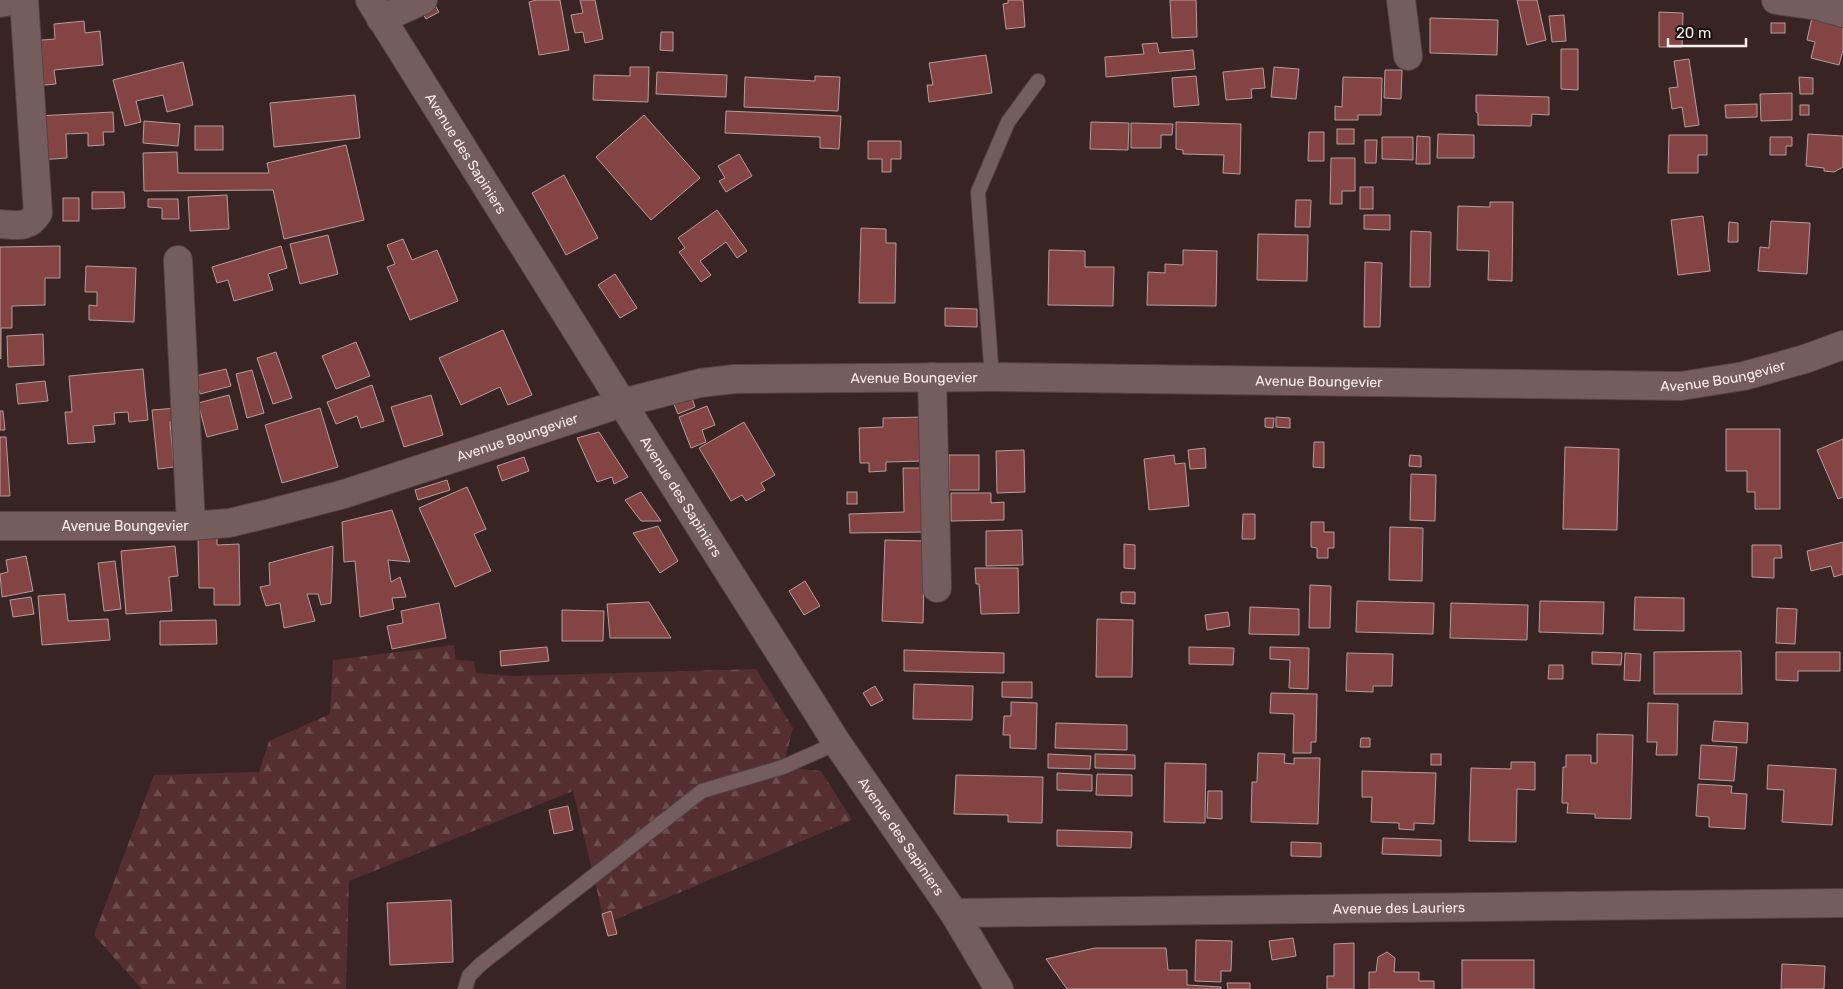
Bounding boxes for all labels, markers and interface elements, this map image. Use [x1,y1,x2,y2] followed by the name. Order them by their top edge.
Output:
[1668,15,1746,47] scale bar
[1676,24,1711,42] text: 20 m
[422,90,510,217] street label: Avenue des Sapiniers
[1660,356,1788,395] street label: Avenue Boungevier
[850,369,978,387] street label: Avenue Boungevier
[1255,372,1383,391] street label: Avenue Boungevier
[454,409,581,465] street label: Avenue Boungevier
[637,433,726,560] street label: Avenue des Sapiniers
[61,518,189,535] street label: Avenue Boungevier
[855,774,948,899] street label: Avenue des Sapiniers
[1333,899,1465,917] street label: Avenue des Lauriers

